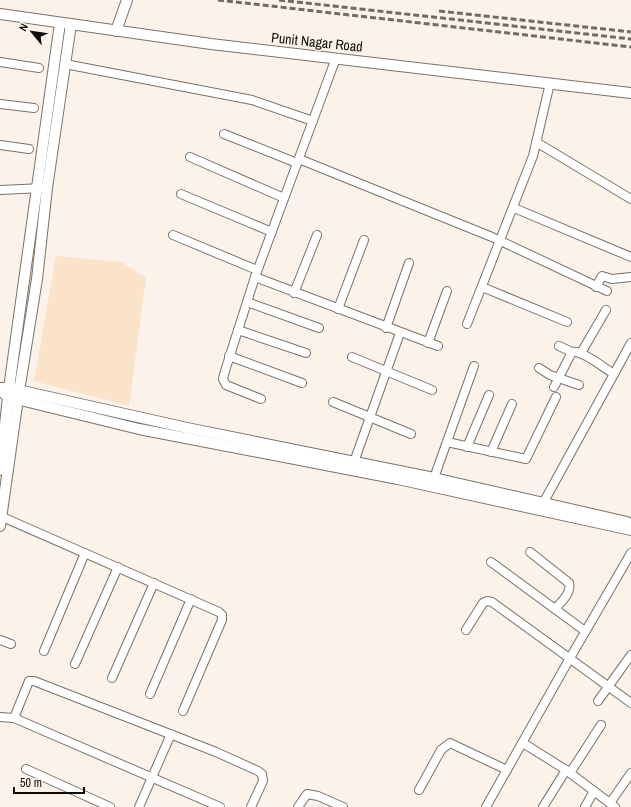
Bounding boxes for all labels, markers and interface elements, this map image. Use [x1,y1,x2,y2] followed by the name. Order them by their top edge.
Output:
[12,12,52,52] north arrow
[16,21,31,33] text: N
[270,28,364,56] street label: Punit Nagar Road
[14,769,84,795] scale bar
[20,775,42,791] text: 50 m

